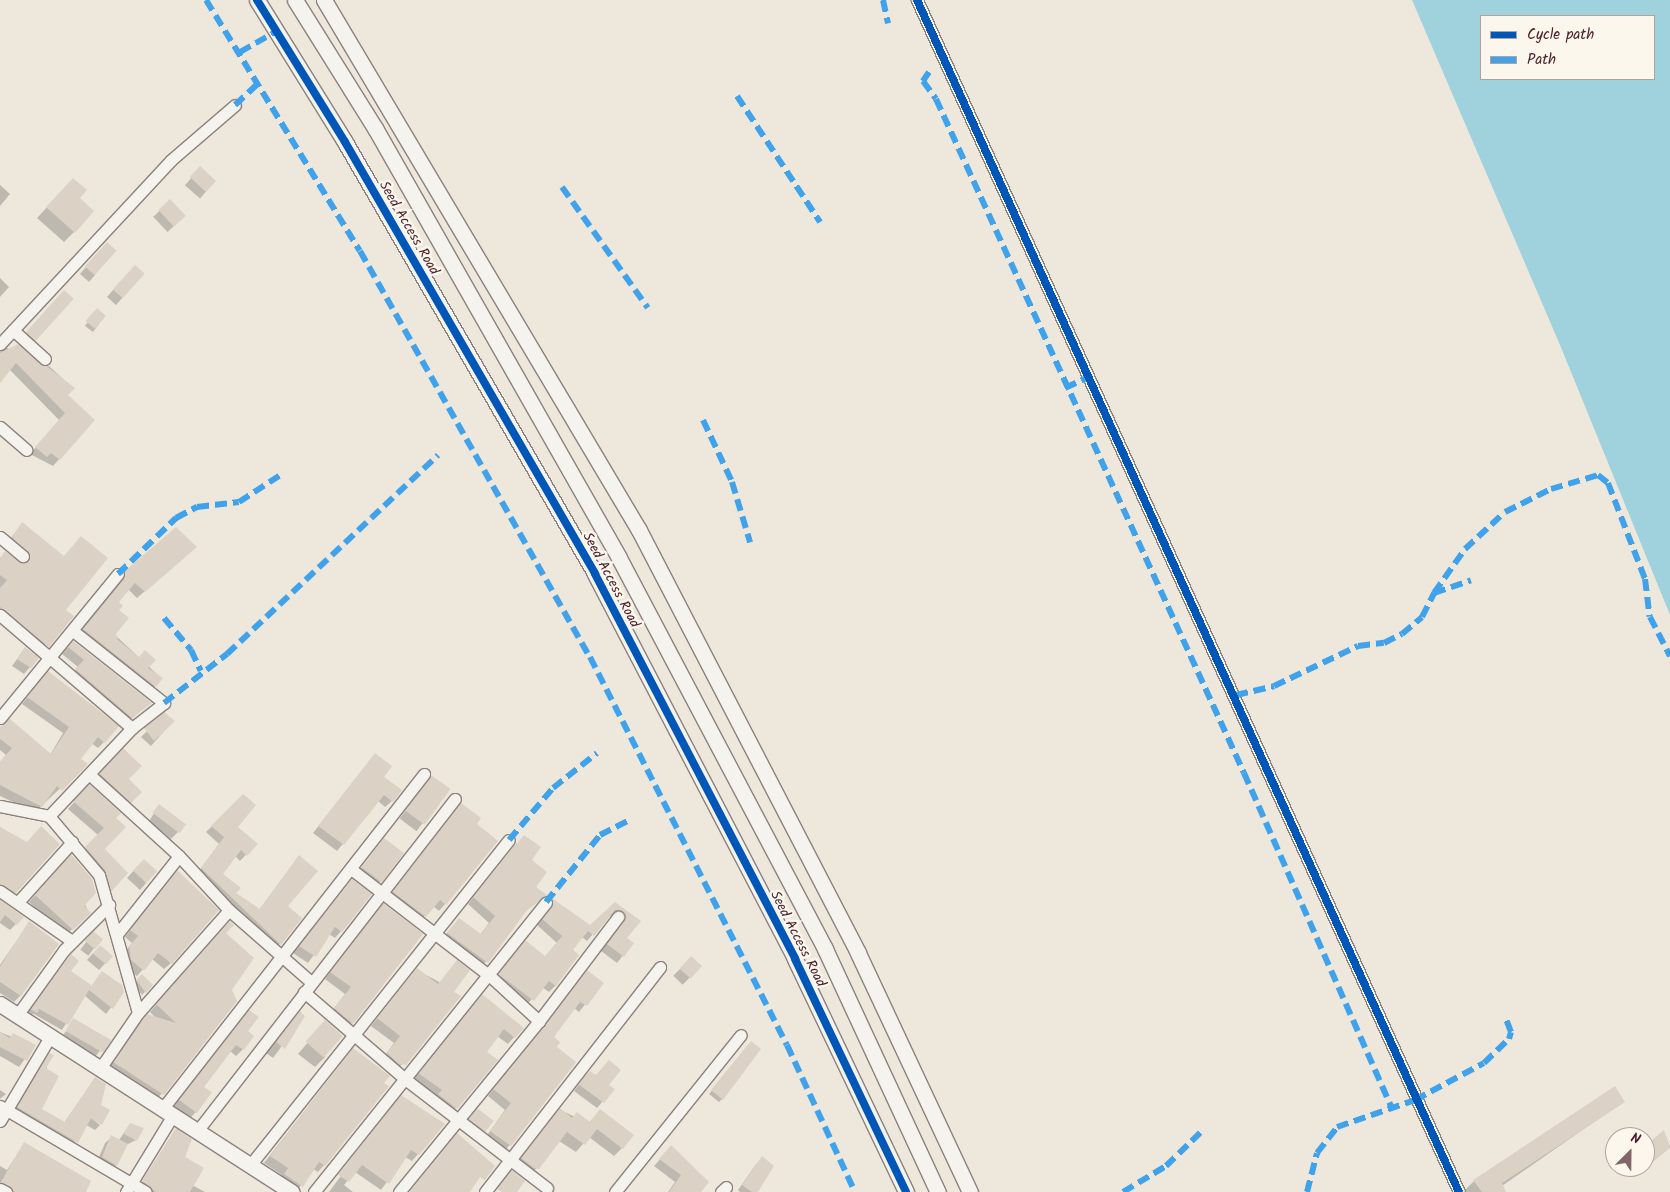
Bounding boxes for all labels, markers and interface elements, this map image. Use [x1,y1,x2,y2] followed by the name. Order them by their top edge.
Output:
[1480,15,1655,80] legend
[1527,23,1594,47] text: Cycle path
[1527,48,1556,72] text: Path
[375,178,443,278] street label: Seed Access Road
[579,529,643,631] street label: Seed Access Road
[767,888,829,990] street label: Seed Access Road
[1605,1127,1655,1177] north arrow
[1627,1127,1644,1151] text: N

